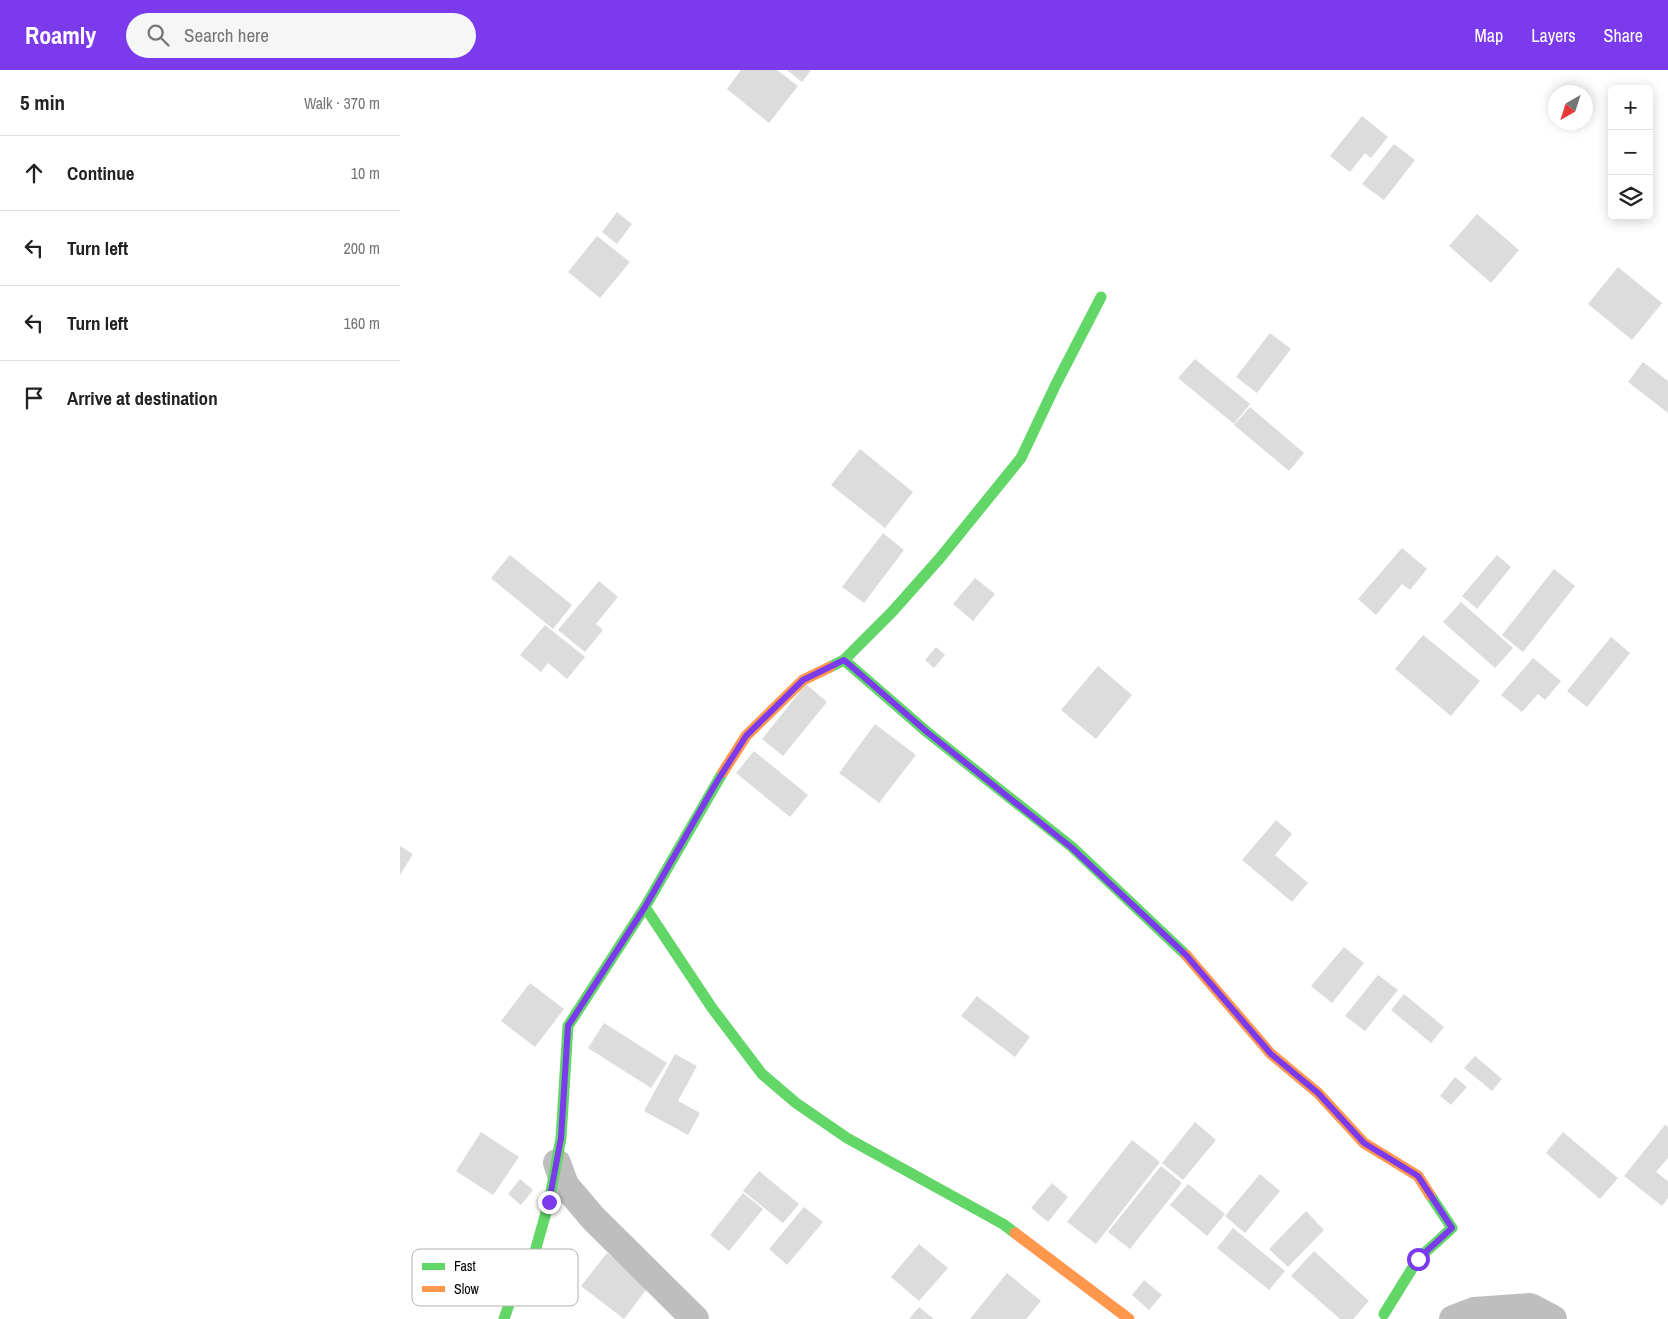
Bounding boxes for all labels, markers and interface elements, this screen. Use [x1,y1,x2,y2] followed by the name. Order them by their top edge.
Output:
[126,13,476,58] search box
[25,19,96,51] text: Roamly
[144,21,172,49] icon: search
[184,22,269,48] text: Search here
[1475,23,1503,48] text: Map
[1531,23,1576,48] text: Layers
[1604,23,1643,48] text: Share
[1548,85,1593,130] north arrow
[1608,85,1653,220] map controls
[1608,85,1653,130] button: +
[20,88,65,117] text: 5 min
[304,92,380,114] text: Walk · 370 m
[1608,130,1653,175] button: −
[20,159,48,187] icon: ahead
[67,160,135,186] text: Continue
[351,162,380,184] text: 10 m
[1608,175,1653,220] button: layers
[20,234,48,262] icon: left
[67,235,128,261] text: Turn left
[344,237,380,259] text: 200 m
[20,309,48,337] icon: left
[67,310,128,336] text: Turn left
[344,312,380,334] text: 160 m
[20,384,48,412] icon: arrive
[67,385,218,411] text: Arrive at destination
[538,1191,561,1214] route end
[1407,1248,1430,1271] route start
[412,1249,578,1306] legend
[454,1257,476,1275] text: Fast
[454,1280,480,1298] text: Slow

